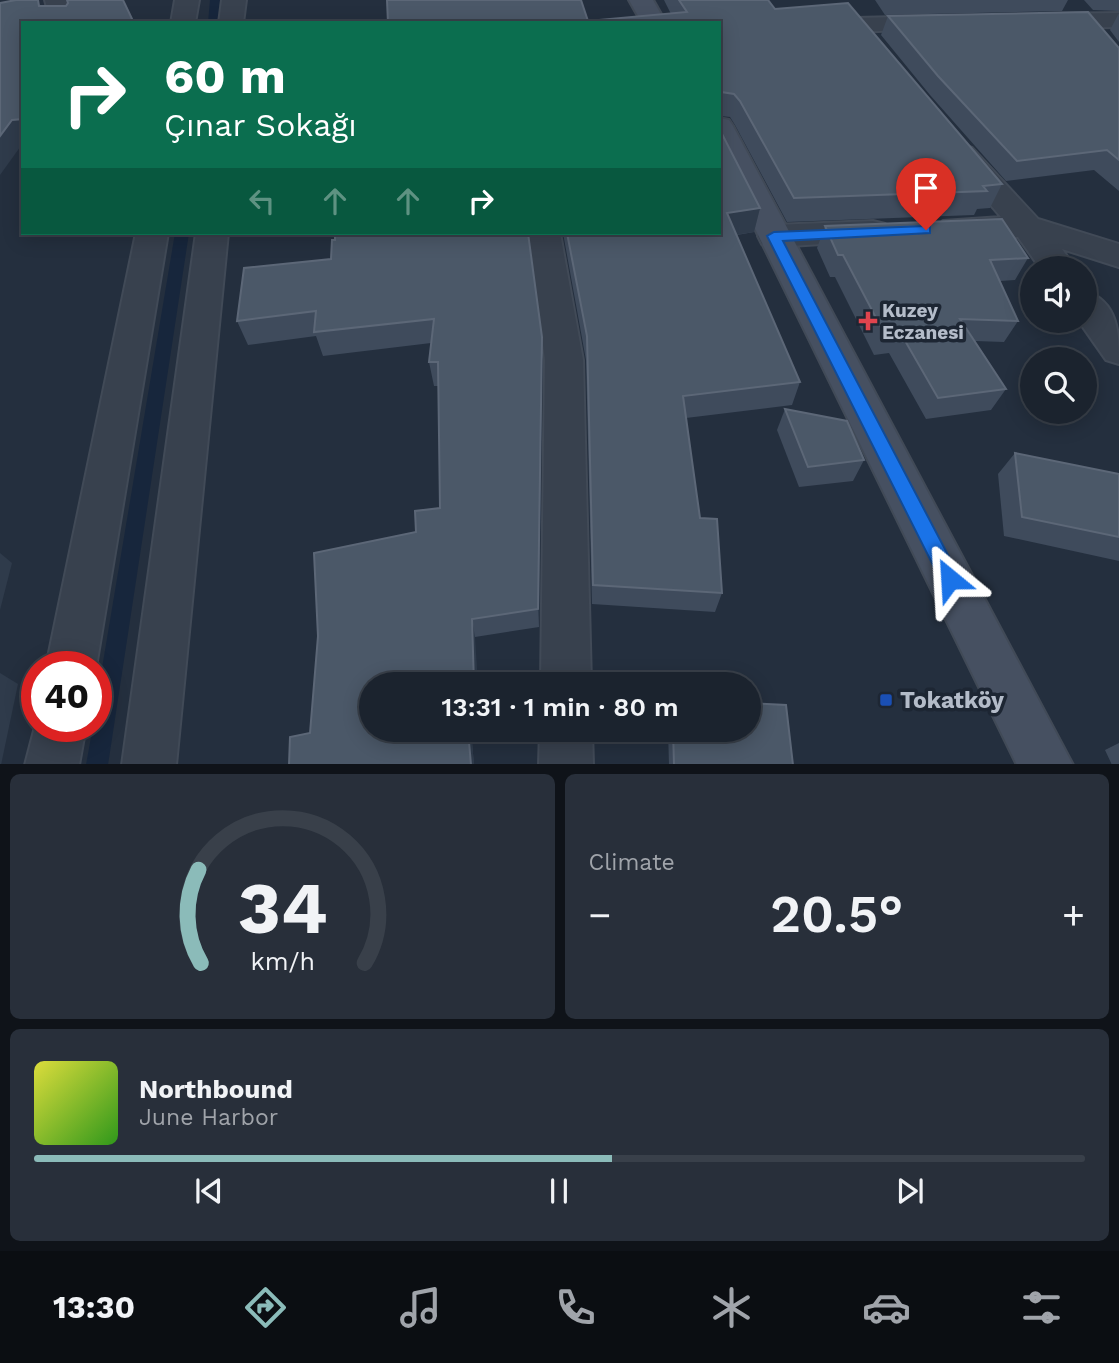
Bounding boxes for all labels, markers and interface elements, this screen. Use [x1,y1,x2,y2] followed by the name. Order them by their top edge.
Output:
[164,47,286,105] text: 60 m
[49,49,140,140] icon: right
[164,106,357,144] text: Çınar Sokağı
[896,158,956,230] pin
[907,169,945,207] icon: arrive
[243,182,281,220] icon: left
[316,182,354,220] icon: ahead
[389,182,427,220] icon: ahead
[462,182,500,220] icon: right
[1020,256,1097,424] map controls
[1020,256,1097,333] button: sound
[882,299,964,344] place label: Kuzey Eczanesi
[860,313,876,329] marker: Kuzey Eczanesi
[1020,347,1097,424] button: search
[913,542,987,616] position arrow
[21,651,112,742] speed limit sign: 40
[900,687,1004,714] place label: Tokatköy
[442,692,678,722] text: 13:31 · 1 min · 80 m
[878,692,894,708] marker: Tokatköy
[589,849,675,876] text: Climate
[237,865,327,951] text: 34
[770,884,903,945] text: 20.5°
[589,893,611,937] text: −
[1062,893,1085,937] text: +
[250,946,314,975] text: km/h
[139,1074,293,1104] text: Northbound
[139,1104,278,1131] text: June Harbor
[190,1172,228,1210] icon: previous
[540,1172,578,1210] icon: pause
[891,1172,929,1210] icon: next
[241,1283,290,1332] icon: directions
[396,1283,445,1332] icon: music
[551,1283,600,1332] icon: phone
[707,1283,756,1332] icon: climate
[862,1283,911,1332] icon: car
[1017,1283,1066,1332] icon: filters
[53,1288,135,1326] text: 13:30

